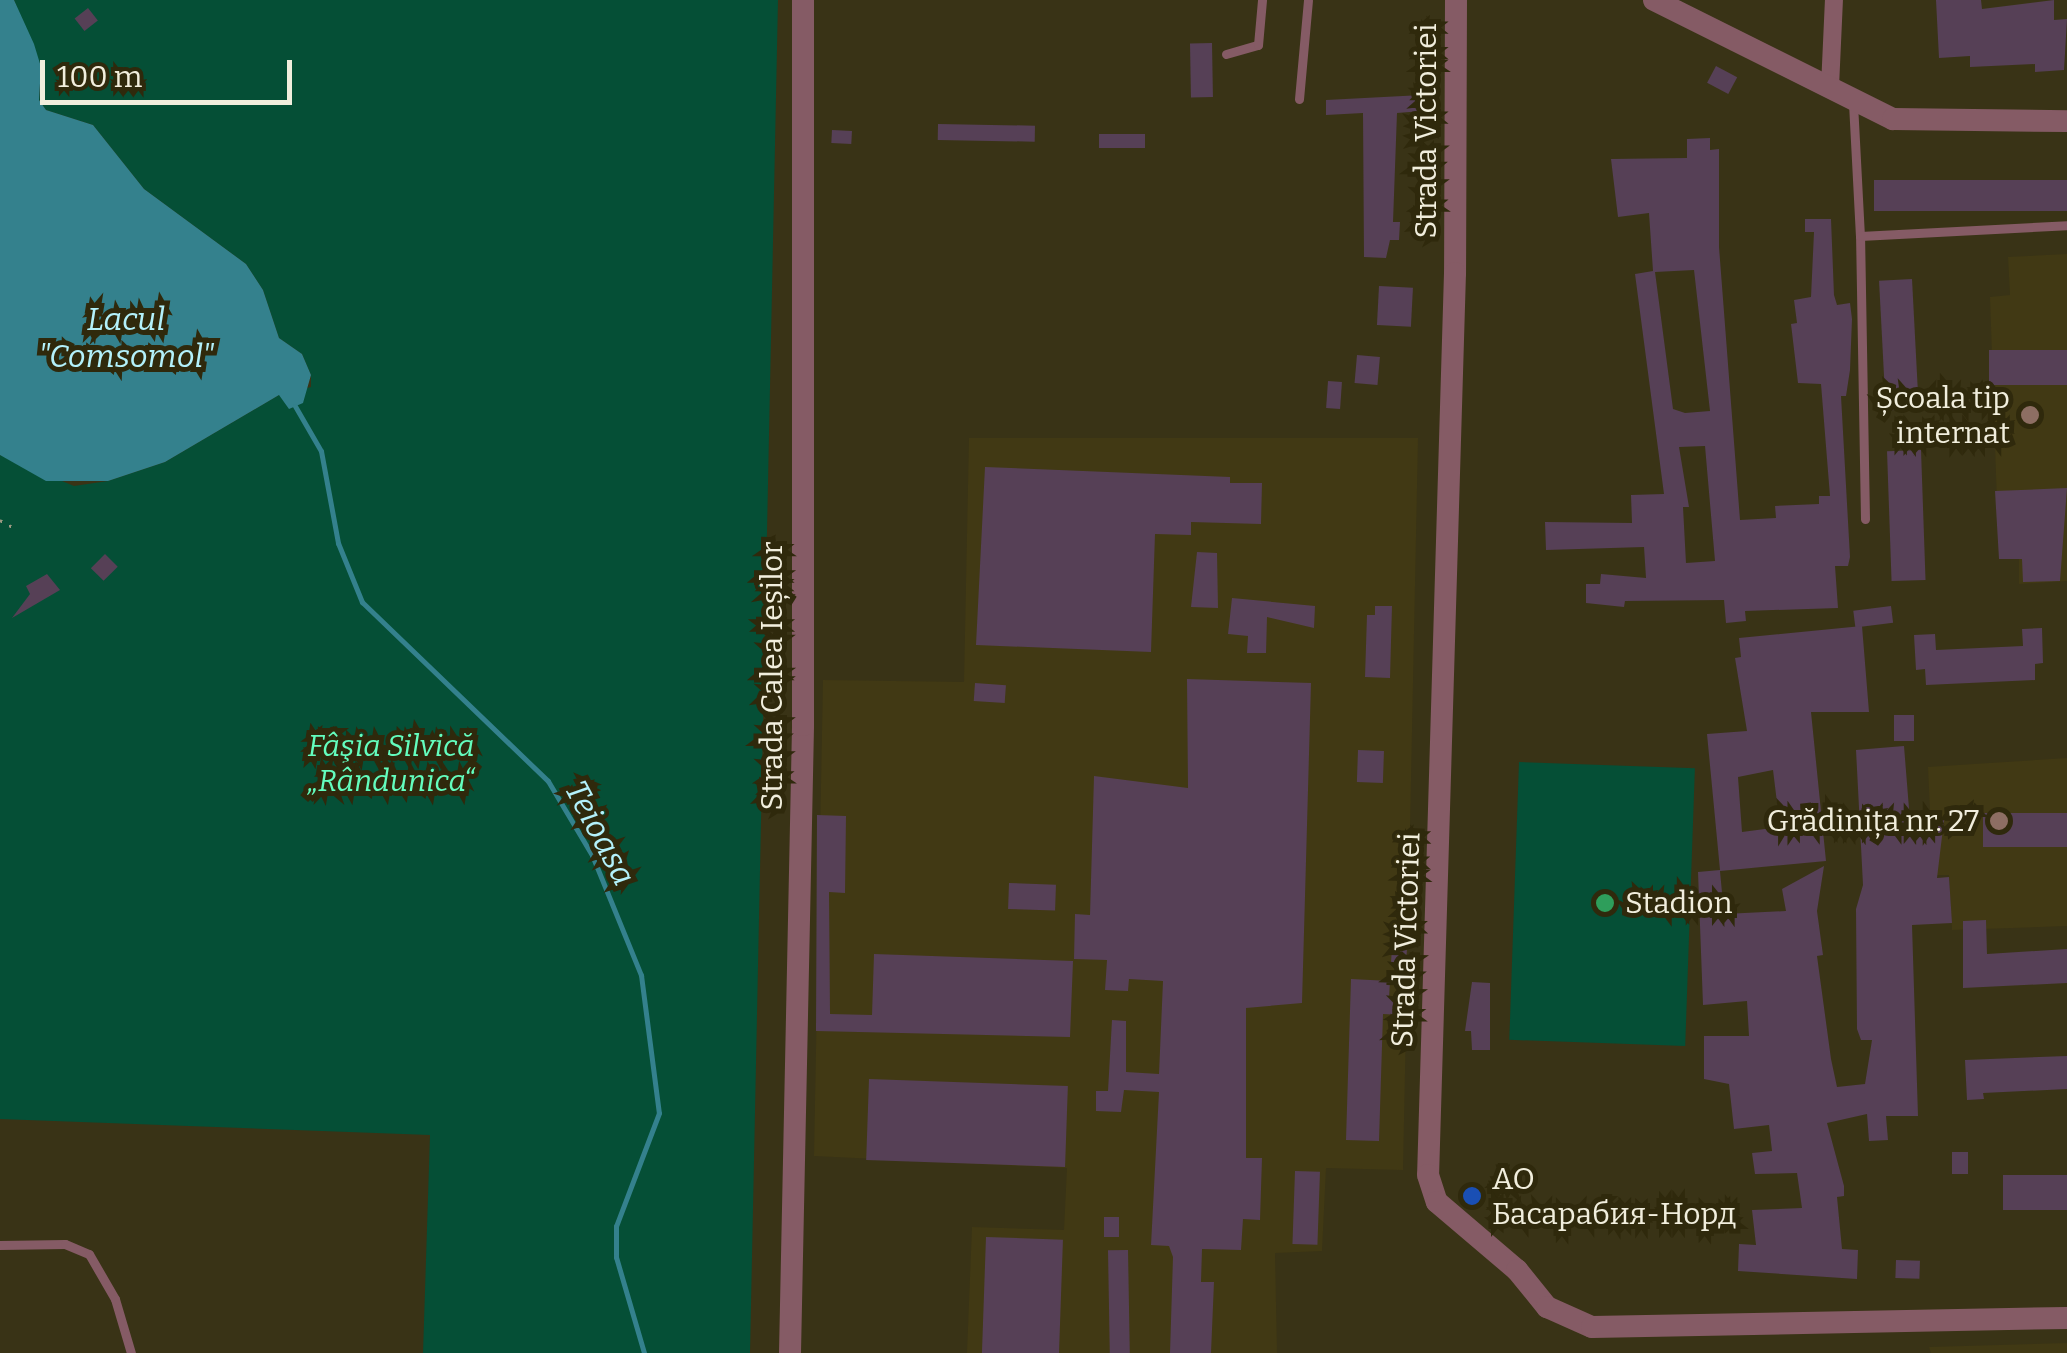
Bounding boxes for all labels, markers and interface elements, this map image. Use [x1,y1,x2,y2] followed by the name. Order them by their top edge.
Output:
[1408,23,1444,239] street label: Strada Victoriei
[45,40,298,102] scale bar
[57,59,142,95] text: 100 m
[38,301,214,376] water label: Lacul "Comsomol"
[1876,380,2010,450] place label: Școala tip internat
[2019,404,2041,426] marker: Școala tip internat
[754,542,790,810] street label: Strada Calea Ieșilor
[307,728,475,798] park label: Fâşia Silvică „Rândunica“
[557,774,643,892] water label: Teioasa
[1767,803,1979,839] place label: Grădinița nr. 27
[1988,810,2010,832] marker: Grădinița nr. 27
[1384,832,1428,1048] street label: Strada Victoriei
[1625,885,1733,921] place label: Stadion
[1594,892,1616,914] marker: Stadion
[1492,1161,1736,1232] place label: АО Басарабия-Норд
[1461,1185,1483,1207] marker: АО Басарабия-Норд

